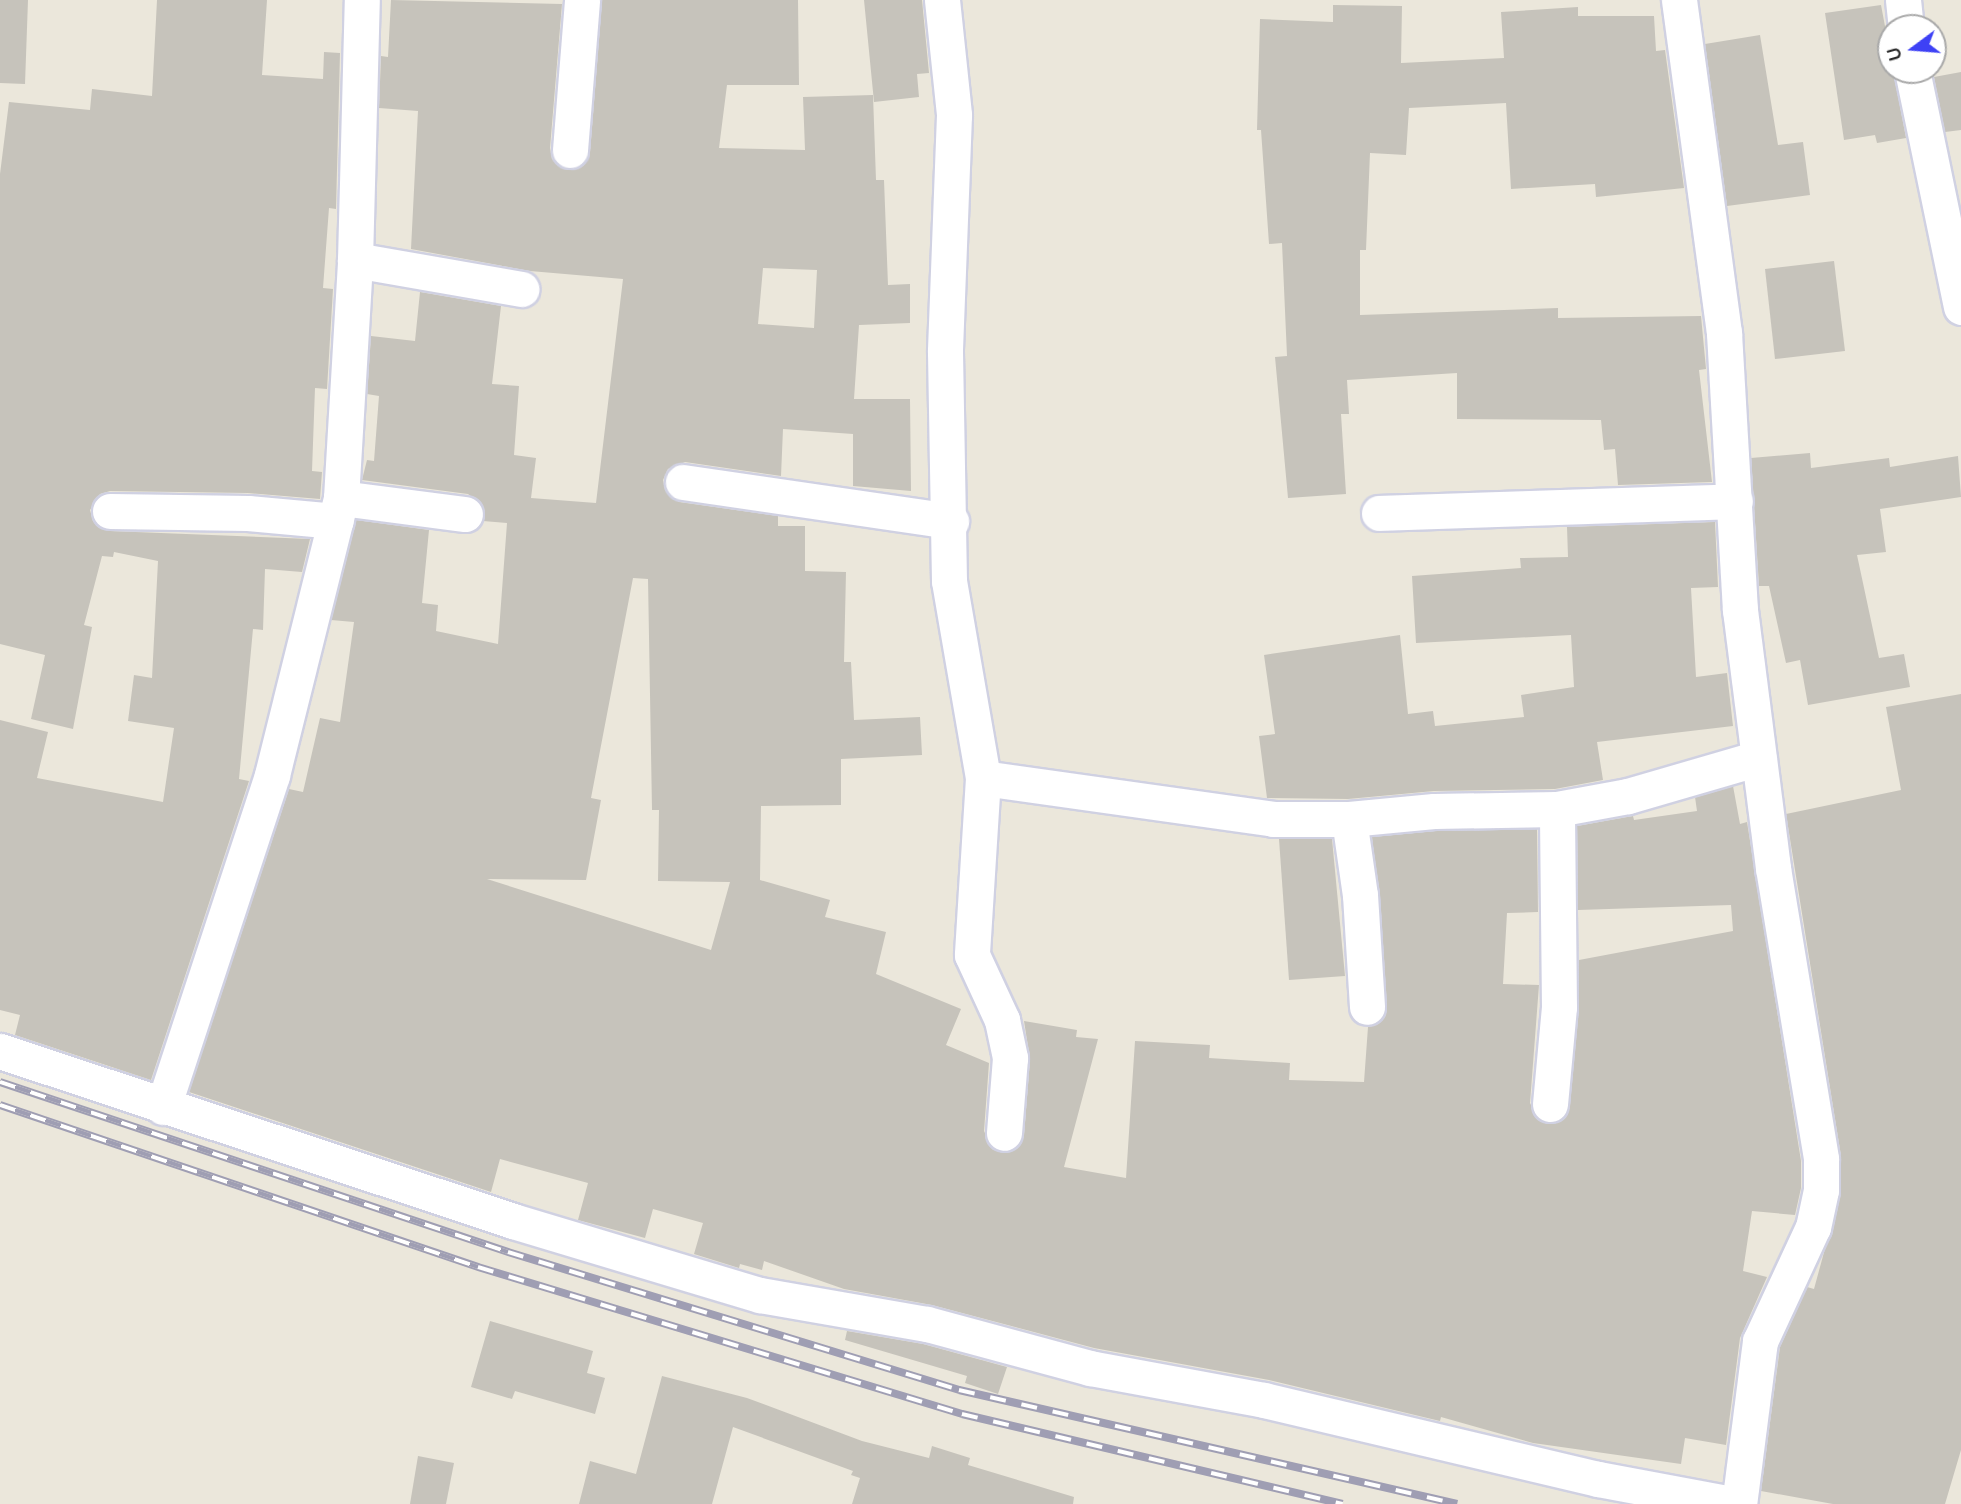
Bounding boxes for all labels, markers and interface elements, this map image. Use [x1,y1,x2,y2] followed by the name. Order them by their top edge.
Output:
[1877,14,1947,84] north arrow
[1880,44,1907,64] text: U

